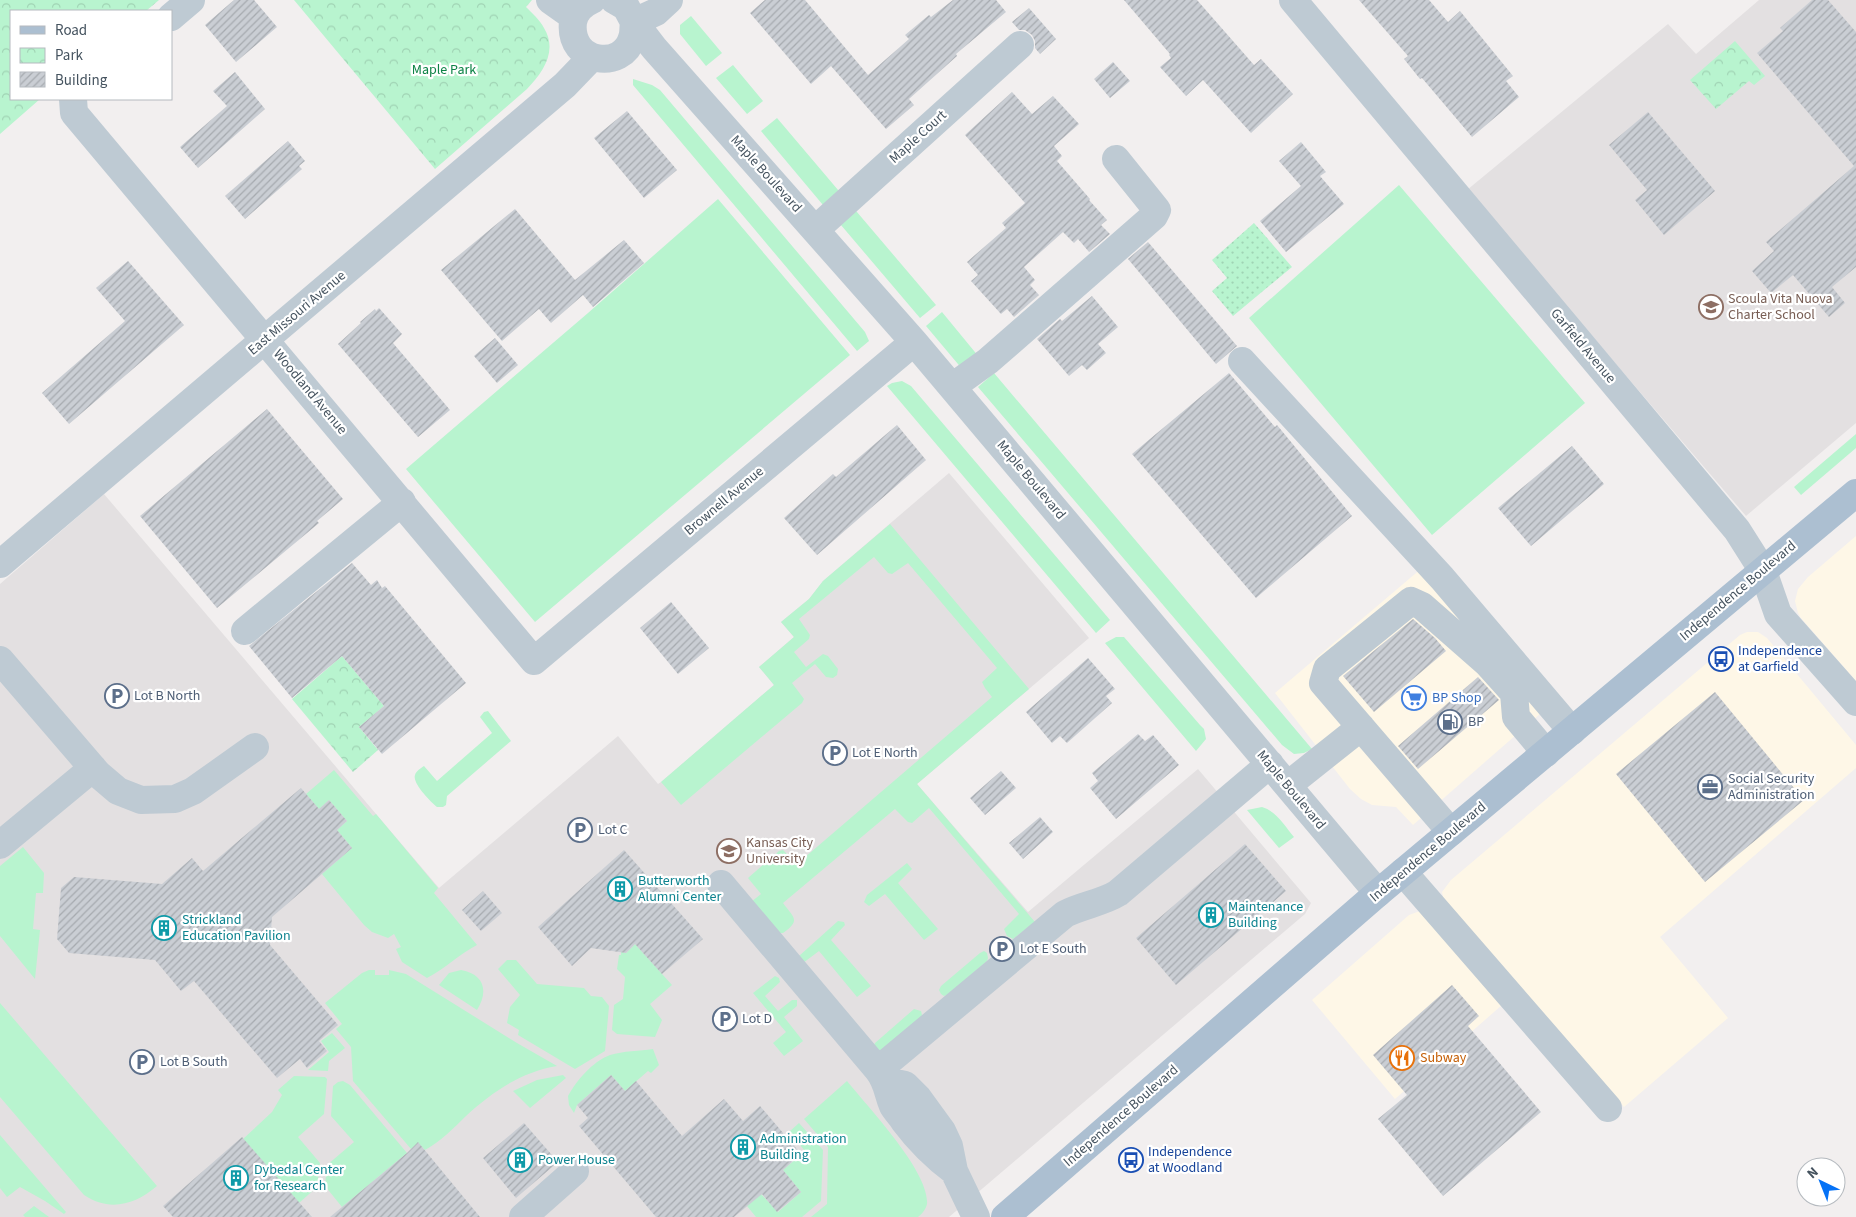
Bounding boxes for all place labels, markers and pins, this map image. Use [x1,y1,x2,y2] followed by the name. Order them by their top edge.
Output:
[1728,289,1833,325] place label: Scoula Vita Nuova Charter School
[1698,294,1724,320] school or university icon: Scoula Vita Nuova Charter School
[1738,641,1822,677] place label: Independence at Garfield
[1708,646,1734,672] bus stop icon: Independence at Garfield
[104,683,130,709] parking icon: Lot B North
[1401,685,1427,711] supermarket icon: BP Shop
[134,686,200,706] place label: Lot B North
[1432,688,1482,708] place label: BP Shop
[1437,709,1463,735] fuel station icon: BP
[1468,712,1484,732] place label: BP
[822,740,848,766] parking icon: Lot E North
[852,743,918,763] place label: Lot E North
[1728,769,1815,805] place label: Social Security Administration
[1697,774,1723,800] office icon: Social Security Administration
[567,817,593,843] parking icon: Lot C
[598,820,628,840] place label: Lot C
[746,833,814,869] place label: Kansas City University
[716,838,742,864] school or university icon: Kansas City University
[638,871,721,907] place label: Butterworth Alumni Center
[607,876,633,902] building icon: Butterworth Alumni Center
[1228,897,1303,933] place label: Maintenance Building
[1198,902,1224,928] building icon: Maintenance Building
[182,910,291,946] place label: Strickland Education Pavilion
[151,915,177,941] building icon: Strickland Education Pavilion
[989,936,1015,962] parking icon: Lot E South
[1020,939,1087,959] place label: Lot E South
[712,1006,738,1032] parking icon: Lot D
[742,1009,772,1029] place label: Lot D
[1389,1045,1415,1071] restaurant icon: Subway
[1420,1048,1467,1068] place label: Subway
[129,1049,155,1075] parking icon: Lot B South
[160,1052,228,1072] place label: Lot B South
[760,1129,847,1165] place label: Administration Building
[730,1134,756,1160] building icon: Administration Building
[1148,1142,1232,1178] place label: Independence at Woodland
[507,1147,533,1173] building icon: Power House
[1118,1147,1144,1173] bus stop icon: Independence at Woodland
[538,1150,615,1170] place label: Power House
[254,1160,344,1196] place label: Dybedal Center for Research
[223,1165,249,1191] building icon: Dybedal Center for Research

